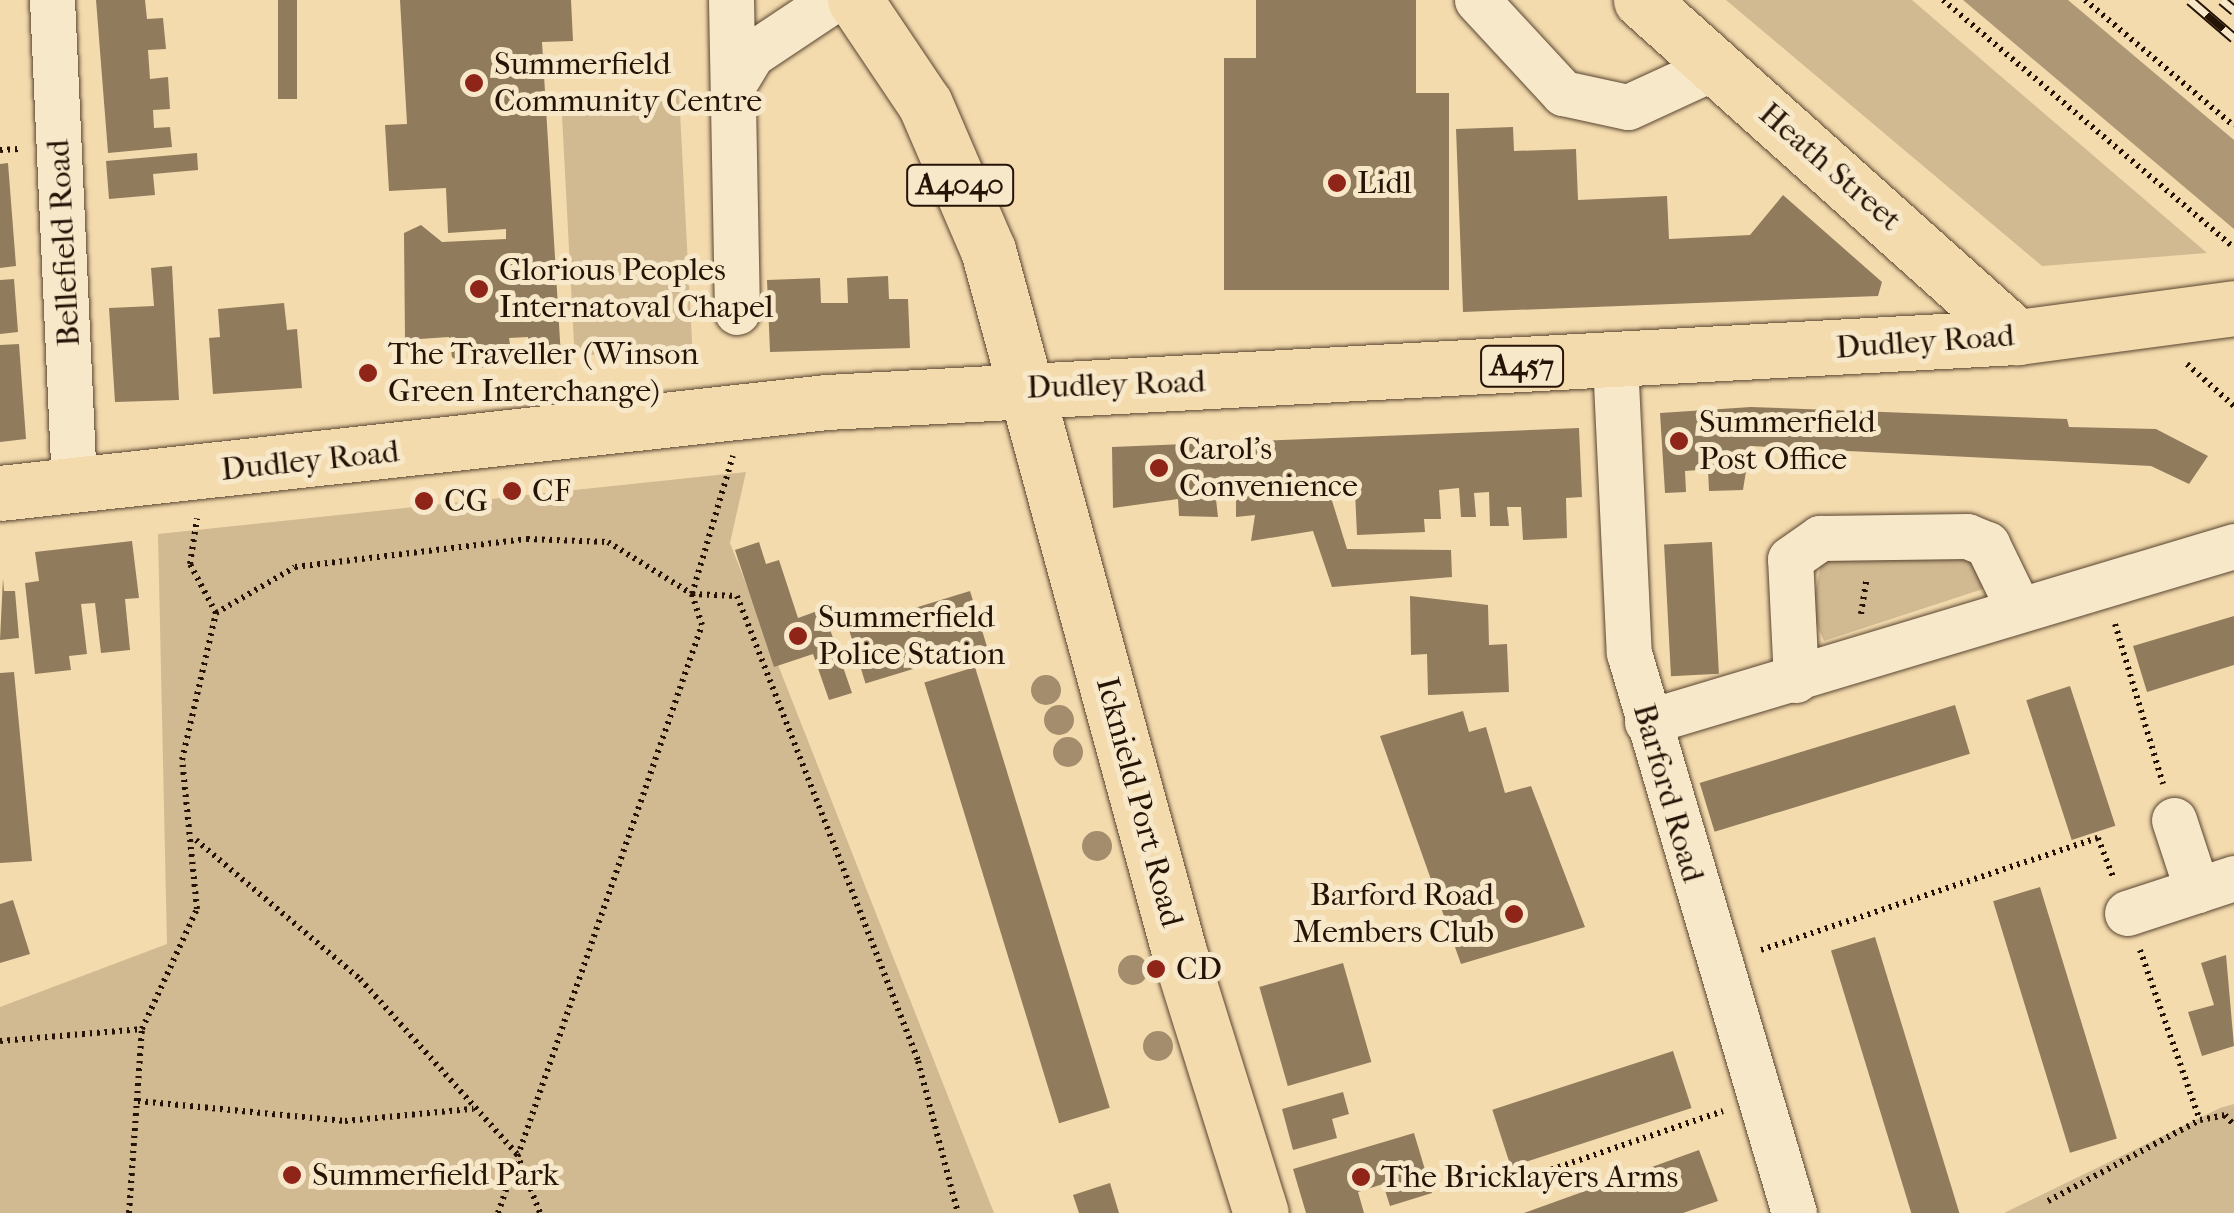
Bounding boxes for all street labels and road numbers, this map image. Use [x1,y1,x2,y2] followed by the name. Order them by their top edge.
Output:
[1751,95,1909,239] street label: Heath Street
[39,138,89,348] street label: Bellefield Road
[905,160,1015,210] road number: A4040
[1834,317,2016,367] street label: Dudley Road
[1480,341,1564,391] road number: A457
[1026,363,1206,407] street label: Dudley Road
[219,433,401,489] street label: Dudley Road
[1087,673,1191,931] street label: Icknield Port Road
[1624,699,1712,887] street label: Barford Road

